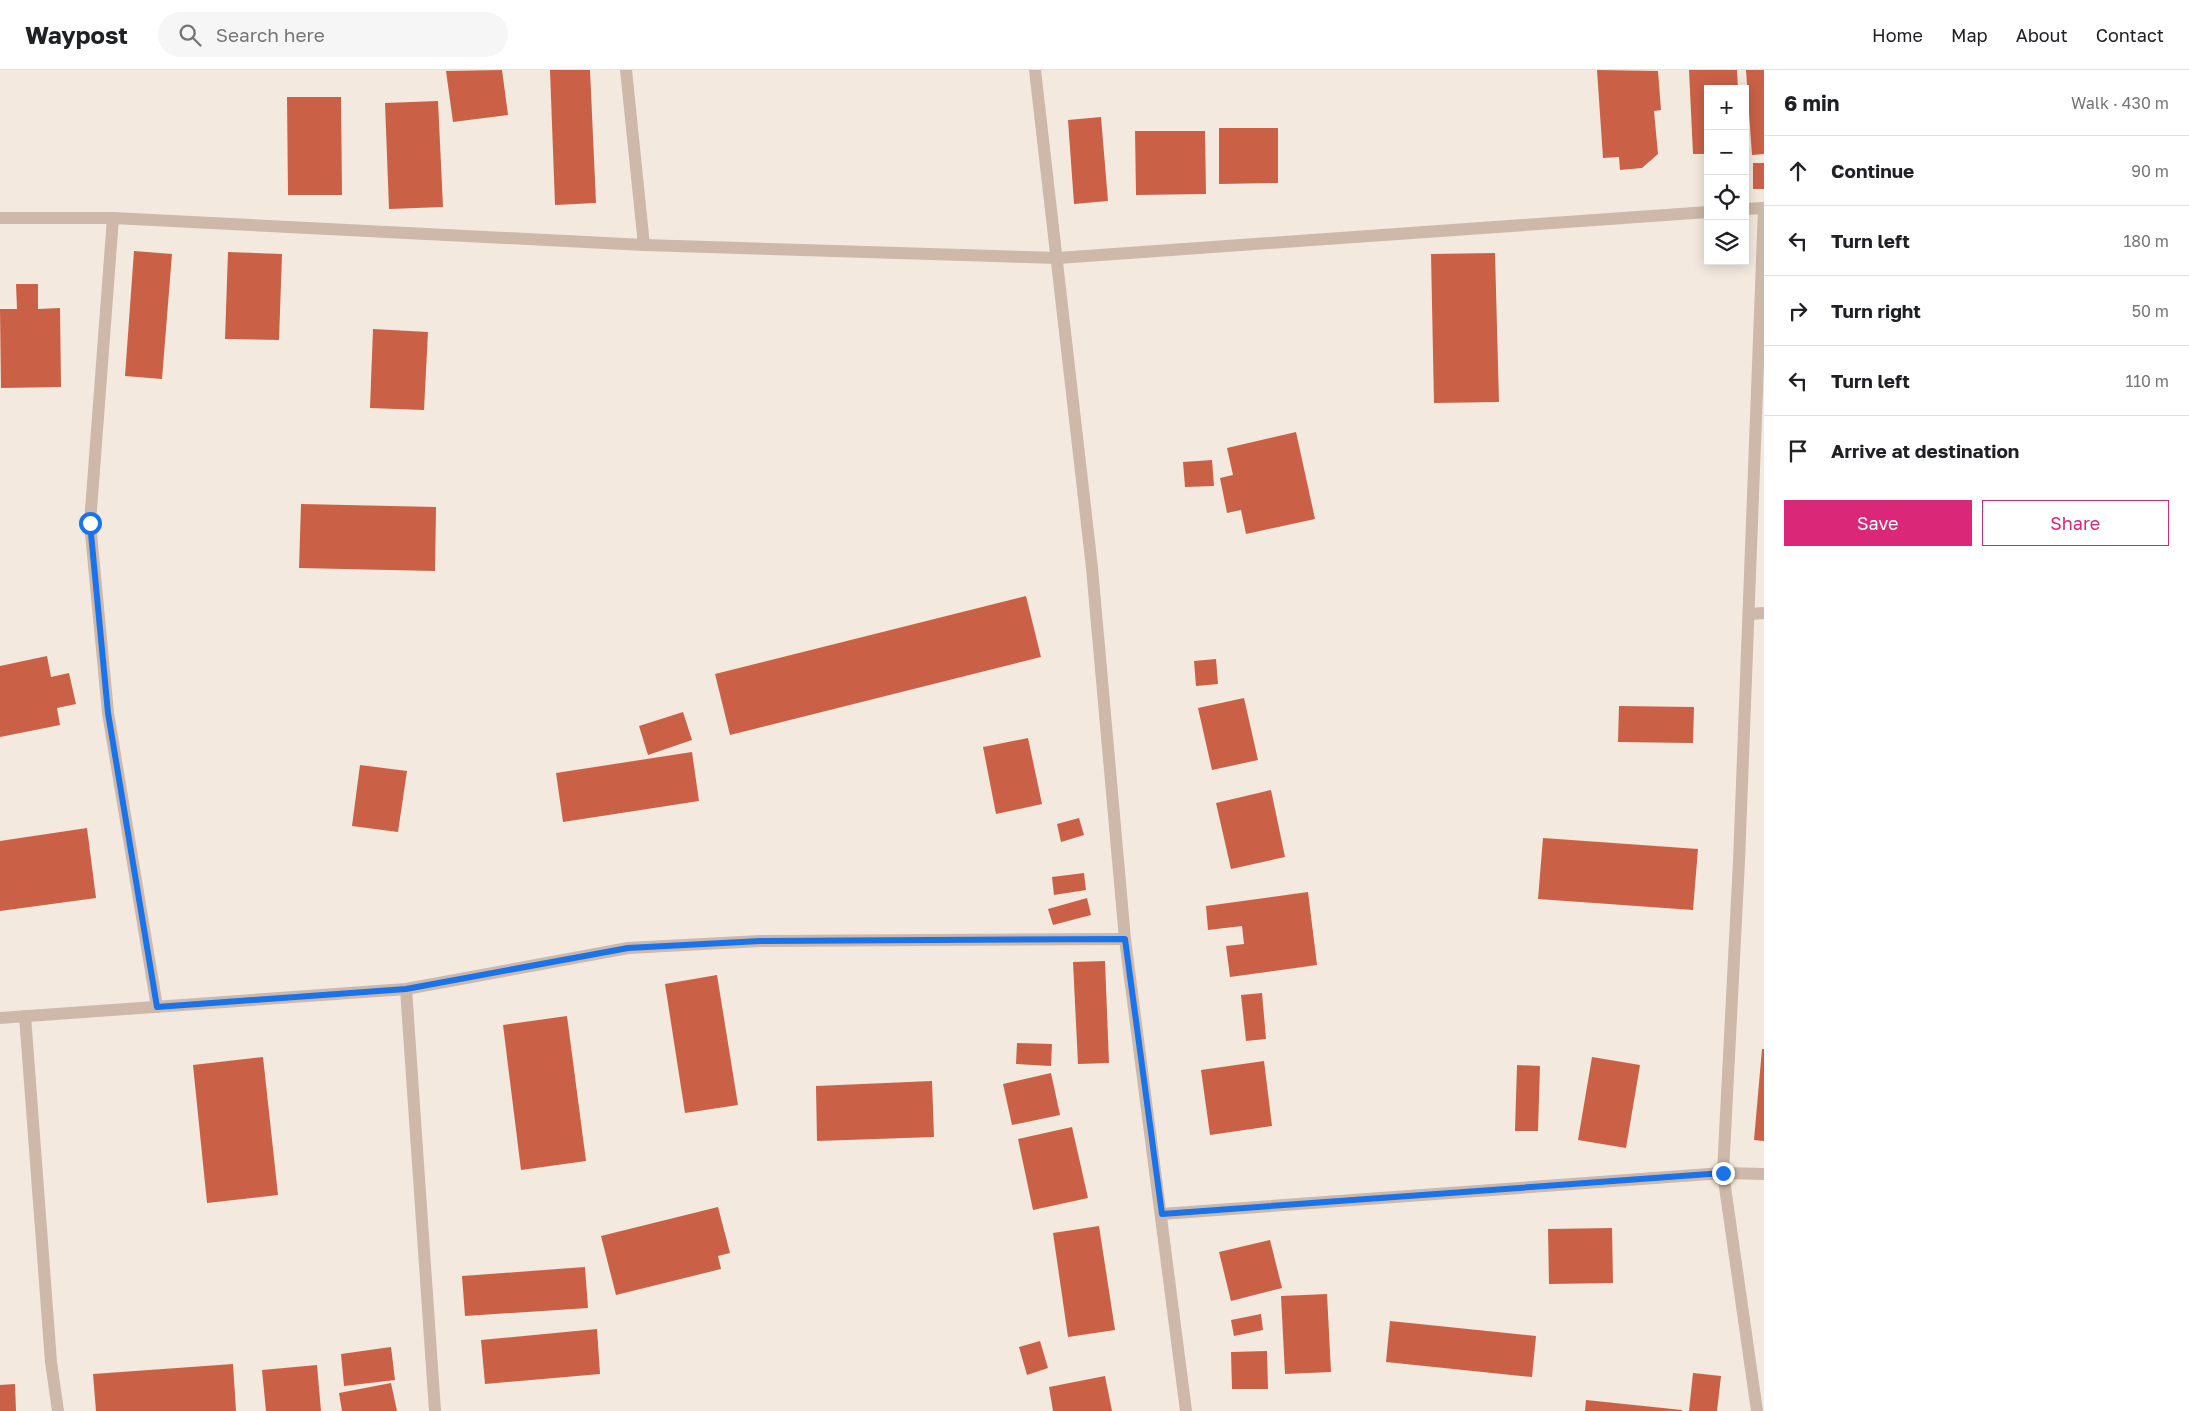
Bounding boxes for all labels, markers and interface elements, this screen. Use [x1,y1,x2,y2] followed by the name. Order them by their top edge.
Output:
[158,12,508,57] search box
[25,20,128,49] text: Waypost
[176,21,204,49] icon: search
[216,23,325,46] text: Search here
[1872,24,1923,46] text: Home
[1951,24,1988,46] text: Map
[2016,24,2068,46] text: About
[2096,24,2164,46] text: Contact
[1704,85,1749,265] map controls
[1704,85,1749,130] button: +
[1784,90,1839,116] text: 6 min
[2071,93,2169,113] text: Walk · 430 m
[1704,130,1749,175] button: −
[1784,157,1812,185] icon: ahead
[1831,159,1914,182] text: Continue
[2131,161,2169,181] text: 90 m
[1704,175,1749,220] button: locate
[1704,220,1749,265] button: layers
[1784,227,1812,255] icon: left
[1831,229,1910,252] text: Turn left
[2123,231,2169,251] text: 180 m
[1784,297,1812,325] icon: right
[1831,299,1921,322] text: Turn right
[2132,301,2169,321] text: 50 m
[1784,367,1812,395] icon: left
[1831,369,1910,392] text: Turn left
[2125,371,2169,391] text: 110 m
[1784,437,1812,465] icon: arrive
[1831,439,2019,462] text: Arrive at destination
[1784,500,1972,546] button: Save
[1982,500,2169,546] button: Share
[79,512,102,535] route start
[1712,1162,1735,1185] route end

